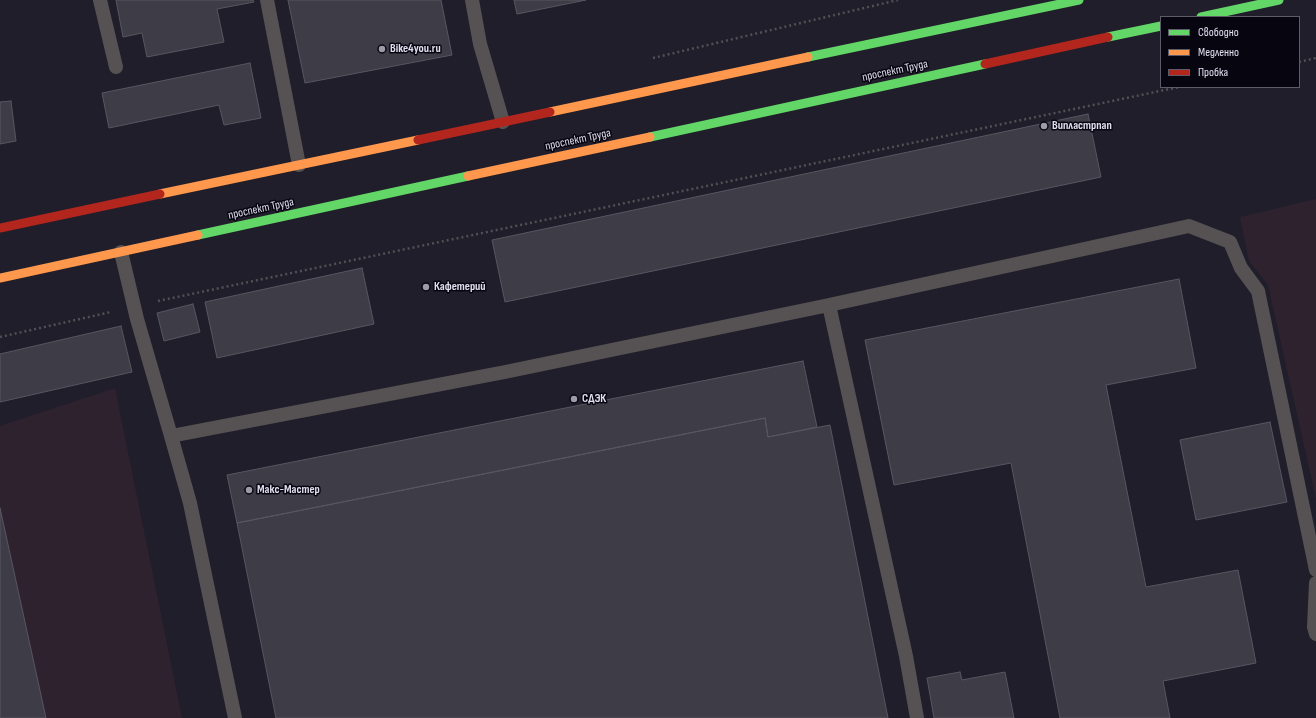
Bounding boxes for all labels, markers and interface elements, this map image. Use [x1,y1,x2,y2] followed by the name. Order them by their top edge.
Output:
[1160,16,1300,88] legend
[1198,25,1239,40] text: Свободно
[390,42,441,56] place label: Bike4you.ru
[377,44,387,54] marker: Bike4you.ru
[1198,45,1239,60] text: Медленно
[861,57,929,85] street label: проспект Труда
[1198,65,1228,80] text: Пробка
[1052,119,1112,133] place label: Випластрпап
[1039,121,1049,131] marker: Випластрпап
[544,126,612,154] street label: проспект Труда
[227,195,295,223] street label: проспект Труда
[434,280,486,294] place label: Кафетерий
[421,282,431,292] marker: Кафетерий
[582,392,606,406] place label: СДЭК
[569,394,579,404] marker: СДЭК
[257,483,320,497] place label: Макс-Мастер
[244,485,254,495] marker: Макс-Мастер

